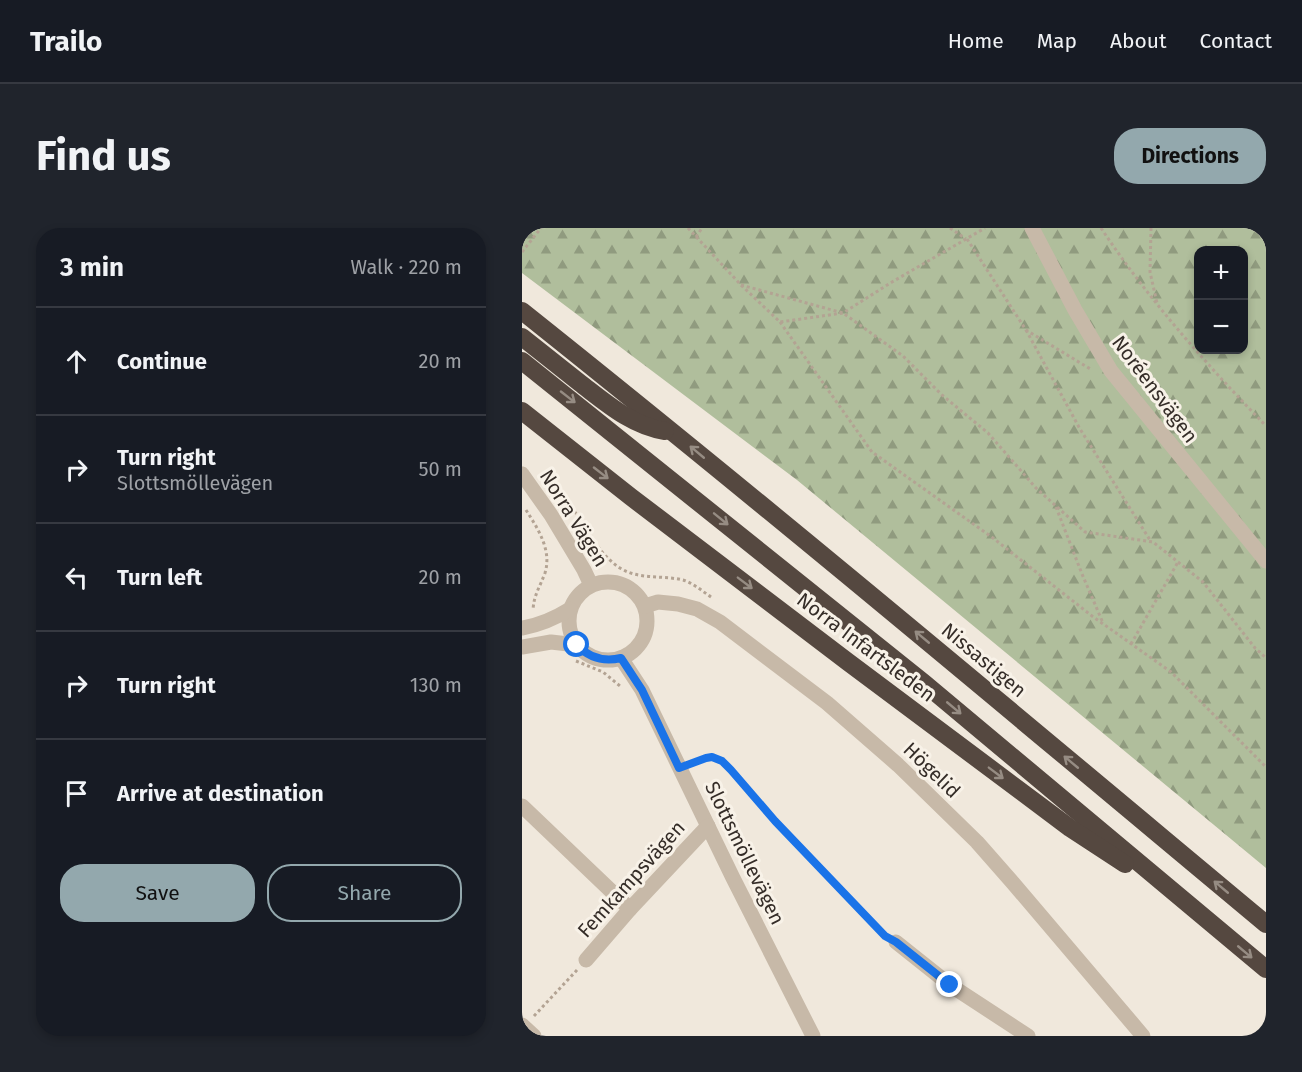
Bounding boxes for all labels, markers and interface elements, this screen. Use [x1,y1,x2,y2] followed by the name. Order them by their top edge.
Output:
[30,25,102,58] text: Trailo
[948,28,1004,54] text: Home
[1037,28,1077,54] text: Map
[1110,28,1167,54] text: About
[1200,28,1272,54] text: Contact
[1114,128,1266,184] button: Directions
[36,131,171,181] text: Find us
[1194,246,1248,354] map controls
[1194,246,1248,300] button: +
[60,252,124,283] text: 3 min
[351,255,462,279] text: Walk · 220 m
[1194,300,1248,354] button: −
[1107,331,1203,447] street label: Noréensvägen
[60,345,93,378] icon: ahead
[117,348,207,375] text: Continue
[419,349,462,373] text: 20 m
[560,391,576,404] one-way arrow
[117,444,216,471] text: Turn right
[690,446,706,459] one-way arrow
[60,453,93,486] icon: right
[418,457,462,481] text: 50 m
[535,465,613,571] street label: Norra Vägen
[593,467,609,480] one-way arrow
[117,471,273,495] text: Slottsmöllevägen
[712,512,728,525] one-way arrow
[60,561,93,594] icon: left
[117,564,202,591] text: Turn left
[419,565,462,589] text: 20 m
[736,577,752,590] one-way arrow
[792,587,940,707] street label: Norra Infartsleden
[937,618,1031,702] street label: Nissastigen
[915,630,930,644] one-way arrow
[563,631,589,657] route start
[60,669,93,702] icon: right
[117,672,216,699] text: Turn right
[410,673,462,697] text: 130 m
[946,701,962,714] one-way arrow
[899,737,965,803] street label: Högelid
[1064,755,1079,769] one-way arrow
[988,766,1004,779] one-way arrow
[60,777,93,810] icon: arrive
[700,778,790,928] street label: Slottsmöllevägen
[117,780,324,807] text: Arrive at destination
[572,816,690,942] street label: Femkampsvägen
[60,864,255,922] button: Save
[267,864,462,922] button: Share
[1213,880,1229,893] one-way arrow
[1237,945,1253,958] one-way arrow
[936,971,962,997] route end

